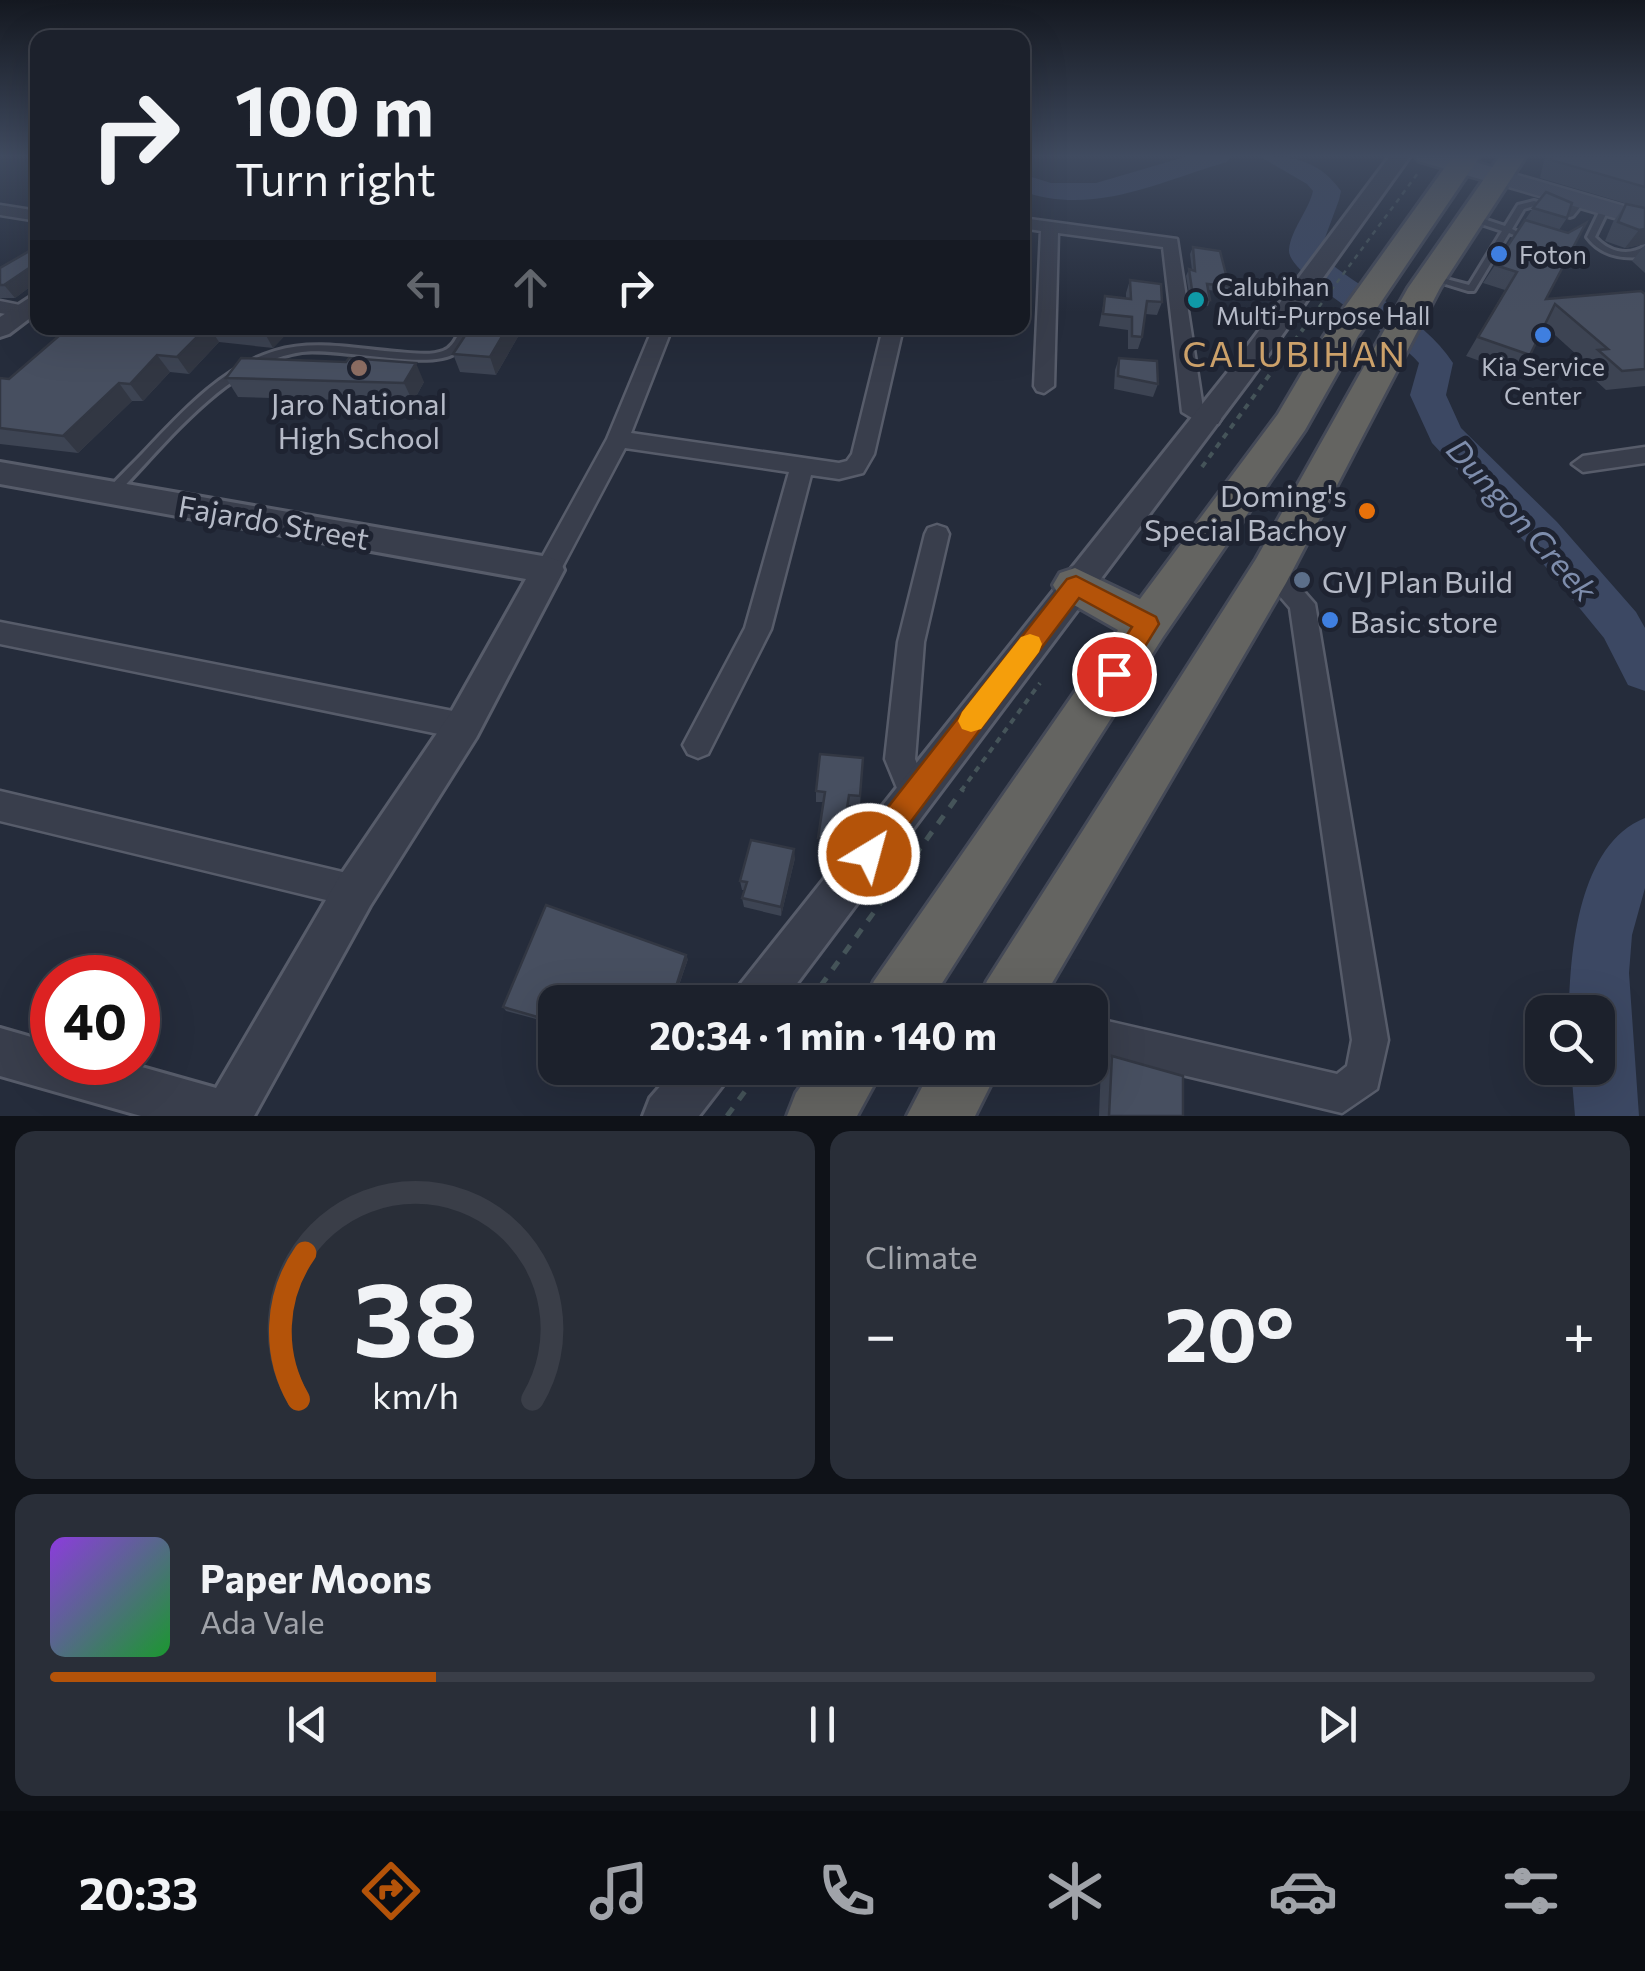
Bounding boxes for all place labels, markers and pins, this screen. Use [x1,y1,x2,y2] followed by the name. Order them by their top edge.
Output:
[1519,239,1587,269] place label: Foton
[1488,243,1510,265] marker: Foton
[1216,271,1430,330] place label: Calubihan Multi-Purpose Hall
[1185,289,1207,311] marker: Calubihan Multi-Purpose Hall
[1532,324,1554,346] marker: Kia Service Center
[1481,351,1605,410] place label: Kia Service Center
[348,357,370,379] marker: Jaro National High School
[271,384,447,455] place label: Jaro National High School
[1144,476,1347,547] place label: Doming's Special Bachoy
[1356,500,1378,522] marker: Doming's Special Bachoy
[1322,562,1513,599] place label: GVJ Plan Build
[1291,569,1313,591] marker: GVJ Plan Build
[1350,602,1498,639] place label: Basic store
[1319,609,1341,631] marker: Basic store
[1072,632,1157,717] pin

